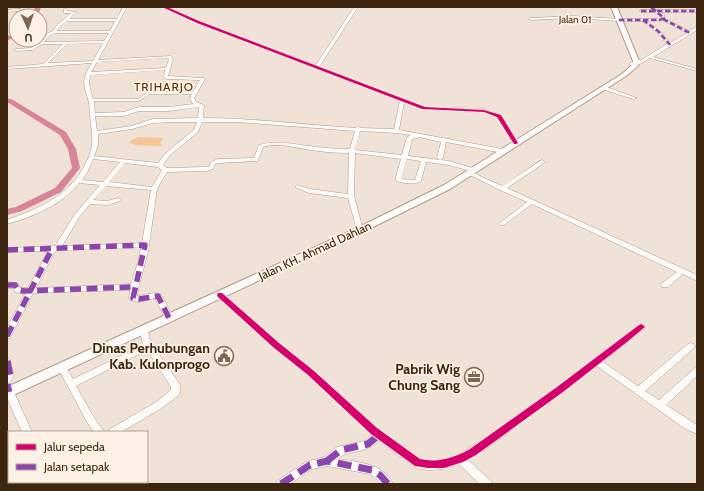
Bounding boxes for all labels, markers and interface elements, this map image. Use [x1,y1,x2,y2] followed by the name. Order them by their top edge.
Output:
[8,8,48,48] north arrow
[558,13,591,26] street label: Jalan 01
[24,31,33,45] text: U
[134,79,194,94] district label: TRIHARJO
[255,218,374,284] street label: Jalan KH. Ahmad Dahlan
[92,339,210,373] place label: Dinas Perhubungan Kab. Kulonprogo
[213,345,235,367] public building icon: Dinas Perhubungan Kab. Kulonprogo
[388,360,460,394] place label: Pabrik Wig Chung Sang
[463,366,485,388] office icon: Pabrik Wig Chung Sang
[8,431,148,483] legend
[43,439,105,454] text: Jalur sepeda
[43,459,110,474] text: Jalan setapak

